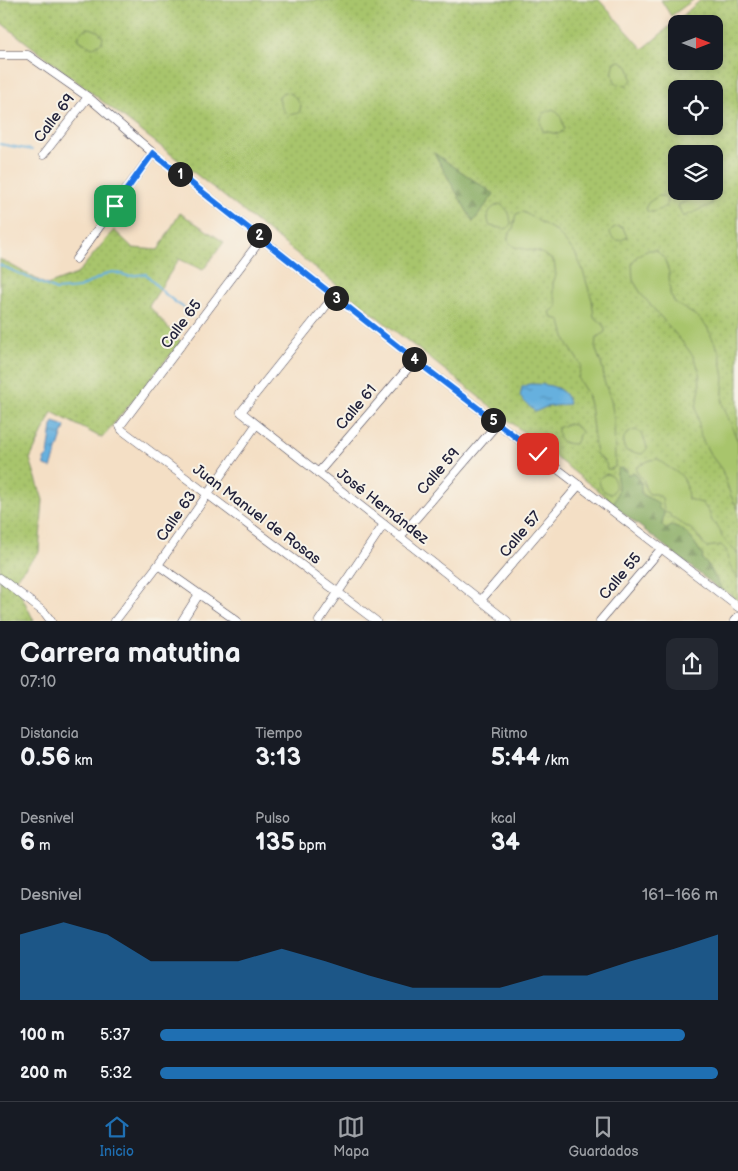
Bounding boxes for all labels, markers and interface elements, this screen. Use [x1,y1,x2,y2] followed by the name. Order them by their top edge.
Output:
[668,15,722,70] north arrow
[668,15,723,200] map controls
[668,80,723,135] button: locate
[30,90,79,147] street label: Calle 69
[668,145,723,200] button: layers
[168,162,192,186] pin: 1
[178,166,183,183] text: 1
[94,185,136,227] pin
[101,192,129,220] icon: arrive
[246,222,272,248] pin: 2
[255,227,264,244] text: 2
[324,286,348,310] pin: 3
[332,290,341,307] text: 3
[157,296,206,353] street label: Calle 65
[402,346,426,372] pin: 4
[410,351,419,368] text: 4
[332,381,381,434] street label: Calle 61
[480,408,506,432] pin: 5
[489,412,498,429] text: 5
[517,433,559,475] pin
[524,440,552,468] icon: check
[413,444,464,499] street label: Calle 59
[189,460,325,569] street label: Juan Manuel de Rosas
[333,464,433,549] street label: José Hernández
[152,487,201,545] street label: Calle 63
[496,507,546,561] street label: Calle 57
[595,549,646,604] street label: Calle 55
[20,637,241,670] text: Carrera matutina
[666,638,718,690] button: share
[20,673,56,692] text: 07:10
[20,725,79,742] text: Distancia
[255,725,302,742] text: Tiempo
[491,725,528,742] text: Ritmo
[20,742,71,773] text: 0.56
[255,742,301,773] text: 3:13
[491,742,541,773] text: 5:44
[71,752,93,769] text: km
[541,752,569,769] text: /km
[20,810,74,827] text: Desnivel
[255,810,290,827] text: Pulso
[491,810,516,827] text: kcal
[20,827,35,858] text: 6
[255,827,295,858] text: 135
[491,827,520,858] text: 34
[35,837,51,854] text: m
[295,837,326,854] text: bpm
[20,886,82,905] text: Desnivel
[642,886,718,905] text: 161–166 m
[20,1026,65,1045] text: 100 m
[100,1026,130,1045] text: 5:37
[20,1064,67,1083] text: 200 m
[100,1064,132,1083] text: 5:32
[100,1113,134,1160] tab: Inicio
[333,1113,369,1160] tab: Mapa
[568,1113,638,1160] tab: Guardados

